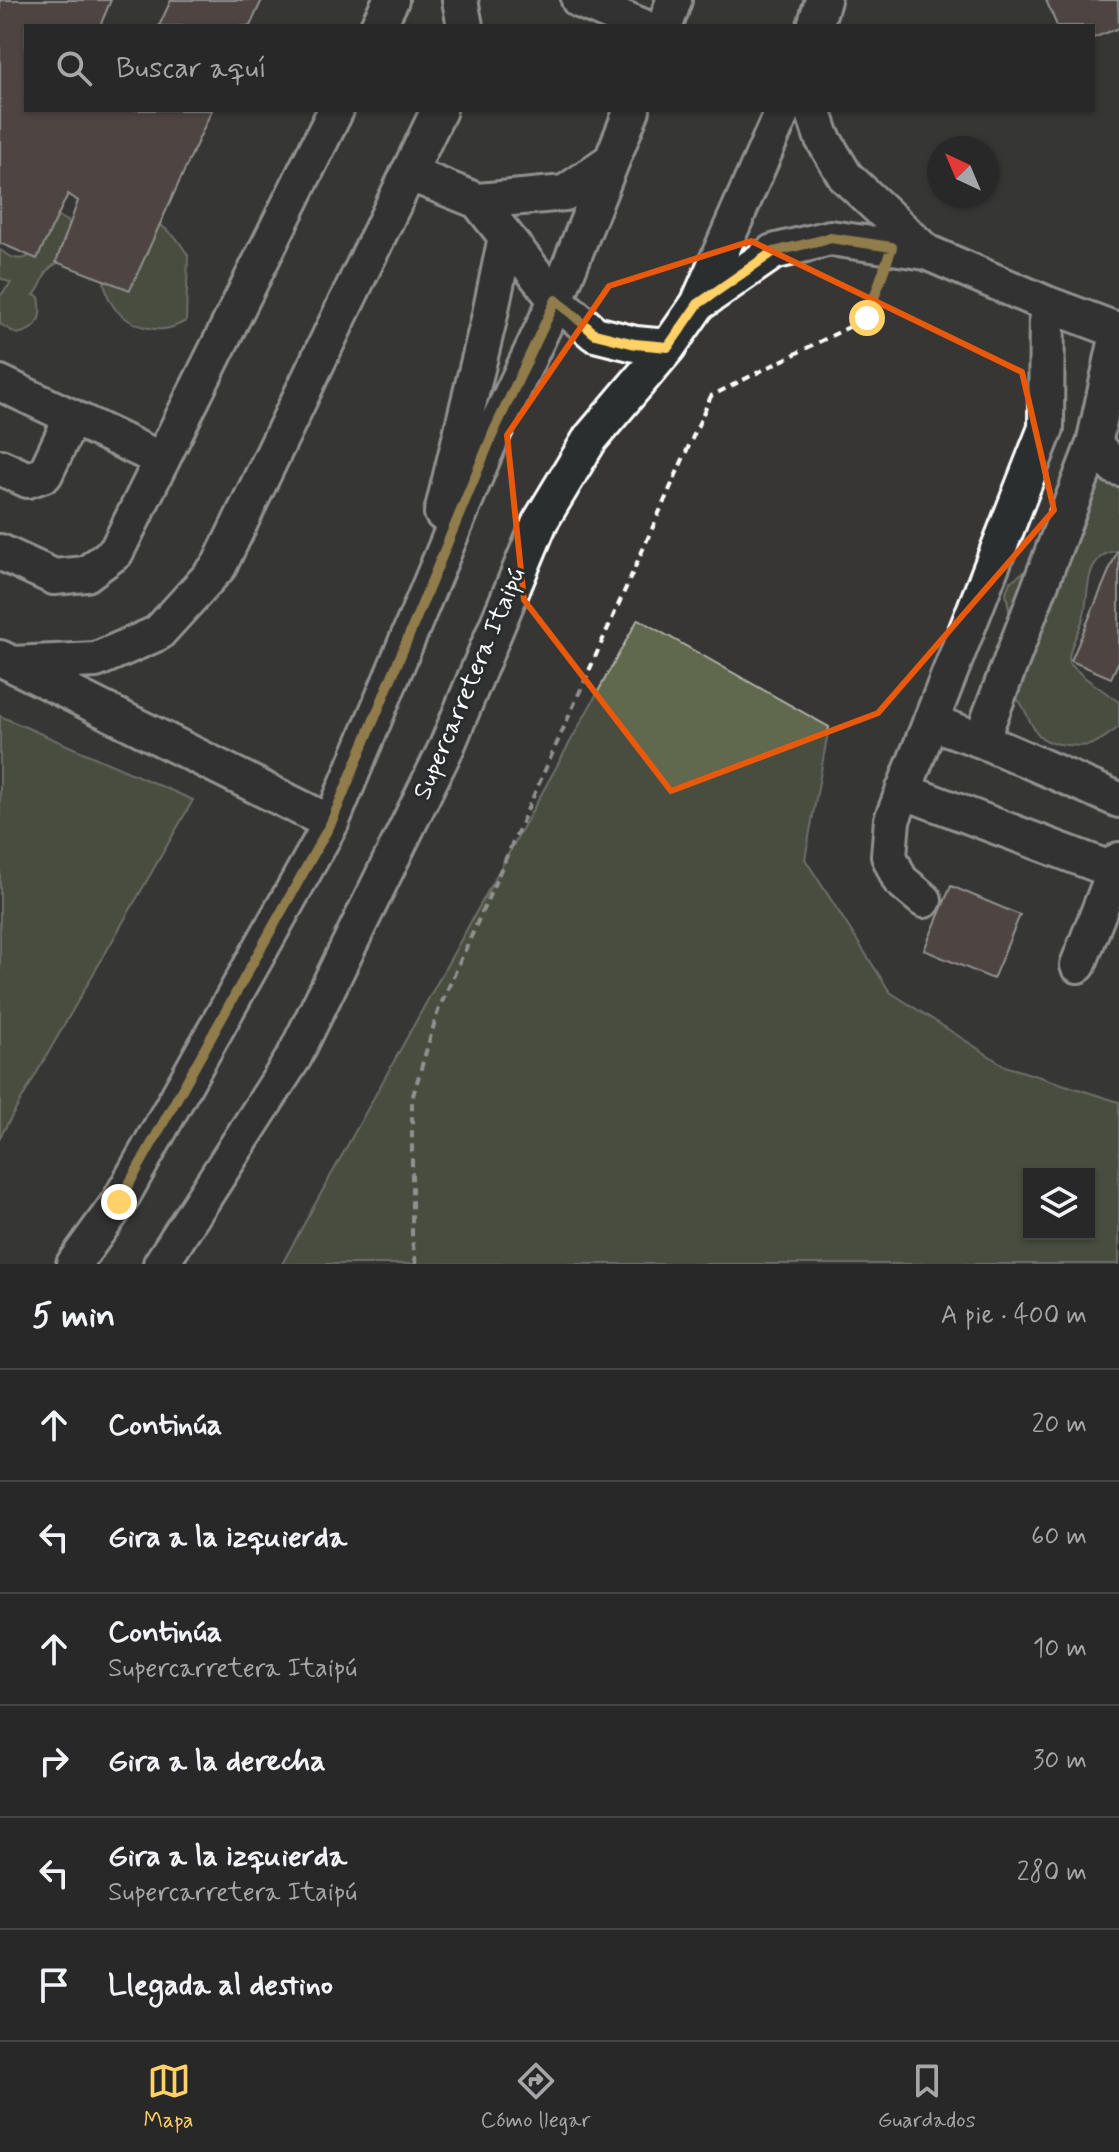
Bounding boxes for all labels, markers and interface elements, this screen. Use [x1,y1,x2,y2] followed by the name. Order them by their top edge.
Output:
[24,24,1095,112] search box
[52,46,96,90] icon: search
[116,49,267,88] text: Buscar aquí
[927,136,999,208] north arrow
[849,300,885,336] route start
[406,563,534,805] street label: Supercarretera Itaipú
[1023,1168,1095,1240] map controls
[1023,1168,1095,1240] button: layers
[101,1184,137,1220] route end
[32,1294,115,1339] text: 5 min
[941,1299,1087,1333] text: A pie · 400 m
[32,1403,76,1447] icon: ahead
[108,1406,222,1445] text: Continúa
[1032,1408,1087,1442] text: 20 m
[32,1515,76,1559] icon: left
[108,1518,347,1557] text: Gira a la izquierda
[1031,1520,1087,1554] text: 60 m
[108,1613,222,1652] text: Continúa
[32,1627,76,1671] icon: ahead
[1033,1632,1087,1666] text: 10 m
[108,1652,357,1686] text: Supercarretera Itaipú
[32,1739,76,1783] icon: right
[108,1742,326,1781] text: Gira a la derecha
[1033,1744,1087,1778] text: 30 m
[108,1837,347,1876] text: Gira a la izquierda
[32,1851,76,1895] icon: left
[1017,1856,1087,1890] text: 280 m
[108,1876,357,1910] text: Supercarretera Itaipú
[32,1963,76,2007] icon: arrive
[108,1966,333,2005] text: Llegada al destino
[143,2059,194,2135] tab: Mapa
[481,2059,591,2135] tab: Cómo llegar
[878,2059,975,2135] tab: Guardados

